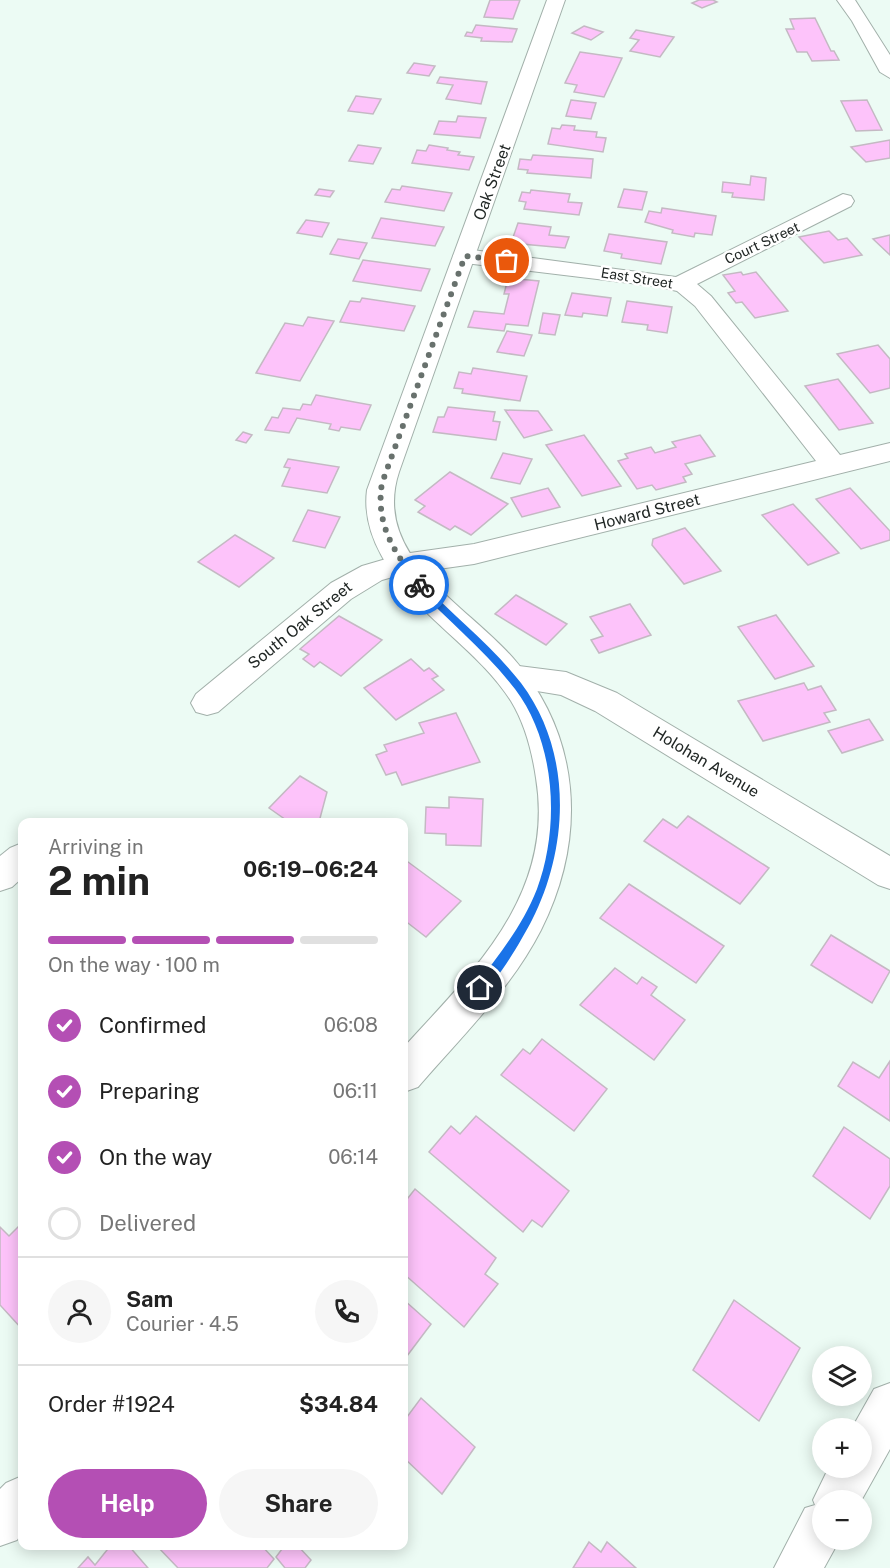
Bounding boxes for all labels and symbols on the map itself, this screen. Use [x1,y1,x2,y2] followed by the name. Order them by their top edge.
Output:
[469,141,515,223] street label: Oak Street
[722,219,802,267] street label: Court Street
[481,235,532,286] pin
[600,264,674,292] street label: East Street
[592,490,702,534] street label: Howard Street
[389,555,449,615] courier
[244,577,356,673] street label: South Oak Street
[649,723,763,801] street label: Holohan Avenue
[454,962,505,1013] pin

